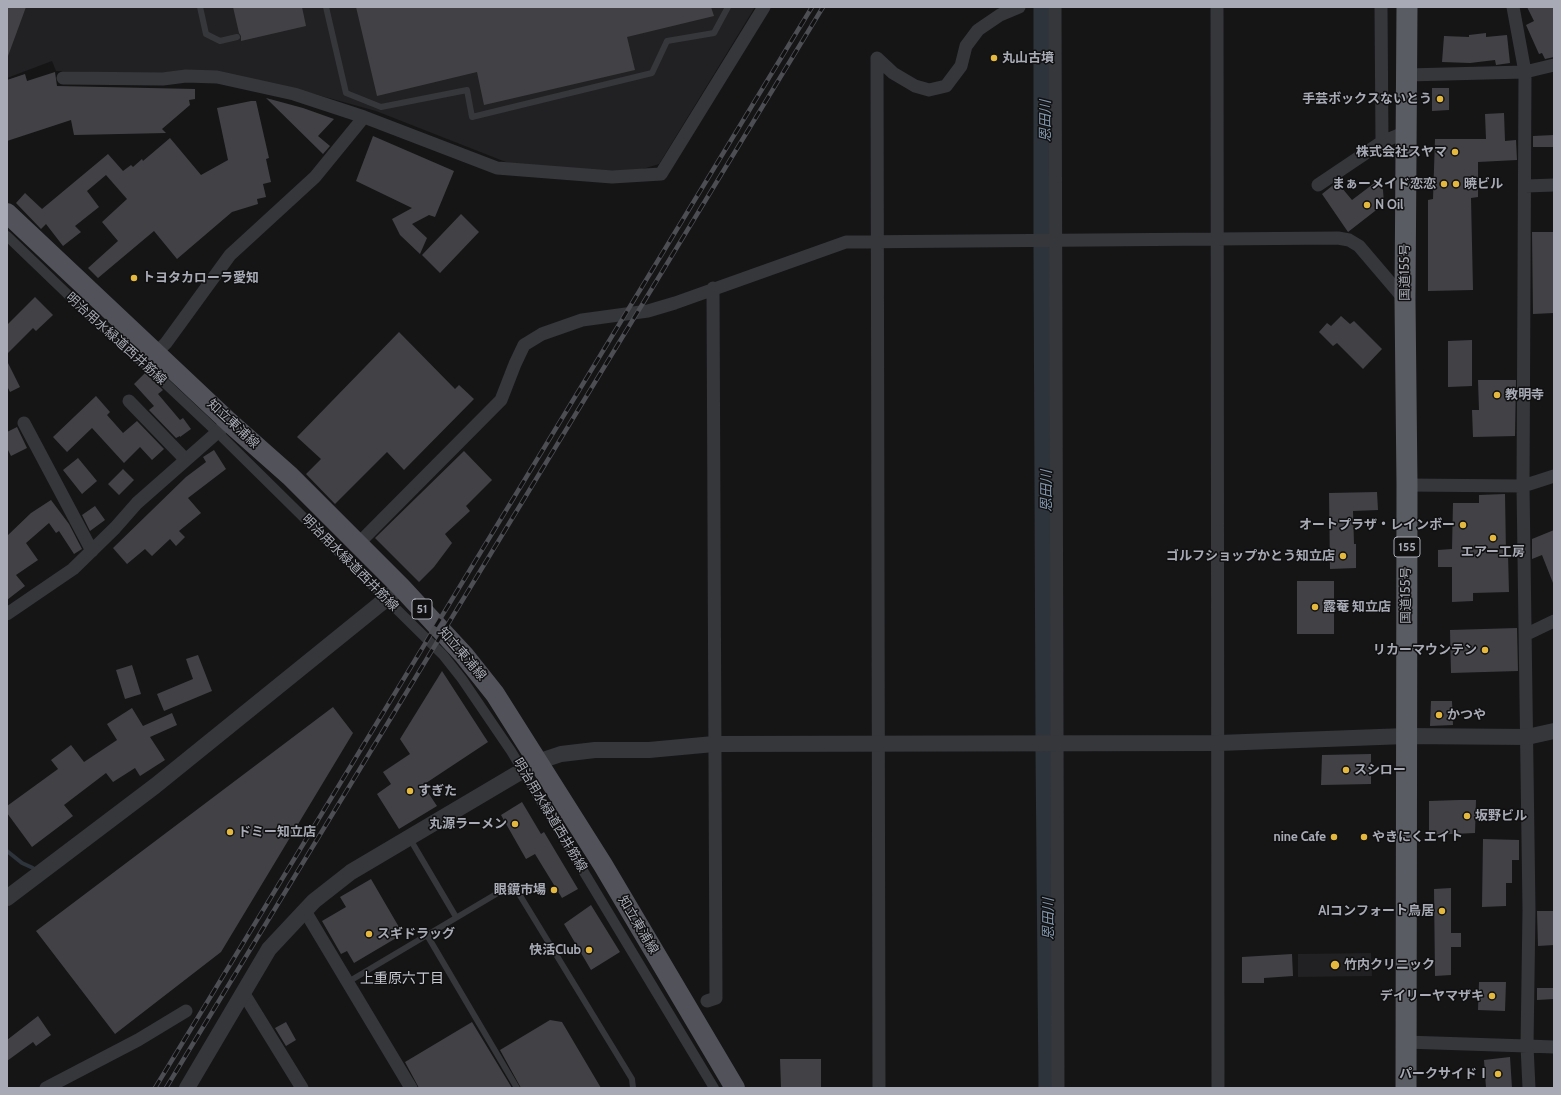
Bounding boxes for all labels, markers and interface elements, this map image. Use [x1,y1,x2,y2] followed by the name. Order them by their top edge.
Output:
[1002,50,1054,66] place label: 丸山古墳
[989,53,999,63] marker: 丸山古墳
[1302,91,1432,107] place label: 手芸ボックスないとう
[1435,94,1445,104] marker: 手芸ボックスないとう
[1038,100,1054,142] water label: 恩田川
[1356,144,1447,160] place label: 株式会社スヤマ
[1450,147,1460,157] marker: 株式会社スヤマ
[1332,176,1436,192] place label: まぁーメイド恋恋
[1464,176,1503,192] place label: 暁ビル
[1439,179,1449,189] marker: まぁーメイド恋恋
[1451,179,1461,189] marker: 暁ビル
[1375,197,1403,213] place label: N Oil
[1362,200,1372,210] marker: N Oil
[1397,243,1413,301] street label: 国道155号
[142,270,259,286] place label: トヨタカローラ愛知
[129,273,139,283] marker: トヨタカローラ愛知
[62,290,170,388] street label: 明治用水緑道西井筋線
[1505,387,1544,403] place label: 教明寺
[1492,390,1502,400] marker: 教明寺
[204,396,262,452] street label: 知立東浦線
[1039,470,1055,512] water label: 恩田川
[299,512,401,614] street label: 明治用水緑道西井筋線
[1299,517,1455,533] place label: オートプラザ・レインボー
[1458,520,1468,530] marker: オートプラザ・レインボー
[1488,533,1498,543] marker: エアー工房
[1394,537,1420,557] road number: 155
[1461,544,1525,560] place label: エアー工房
[1166,548,1335,564] place label: ゴルフショップかとう知立店
[1338,551,1348,561] marker: ゴルフショップかとう知立店
[1398,566,1414,624] street label: 国道155号
[412,599,432,619] road number: 51
[1323,599,1391,615] place label: 露菴 知立店
[1310,602,1320,612] marker: 露菴 知立店
[435,624,489,684] street label: 知立東浦線
[1373,642,1477,658] place label: リカーマウンテン
[1480,645,1490,655] marker: リカーマウンテン
[1447,707,1486,723] place label: かつや
[1434,710,1444,720] marker: かつや
[510,755,590,875] street label: 明治用水緑道西井筋線
[1354,762,1406,778] place label: スシロー
[1341,765,1351,775] marker: スシロー
[418,783,457,799] place label: すぎた
[405,786,415,796] marker: すぎた
[1475,808,1527,824] place label: 坂野ビル
[1462,811,1472,821] marker: 坂野ビル
[429,816,507,832] place label: 丸源ラーメン
[510,819,520,829] marker: 丸源ラーメン
[238,824,316,840] place label: ドミー知立店
[225,827,235,837] marker: ドミー知立店
[1274,829,1326,845] place label: nine Cafe
[1372,829,1463,845] place label: やきにくエイト
[1329,832,1339,842] marker: nine Cafe
[1359,832,1369,842] marker: やきにくエイト
[494,882,546,898] place label: 眼鏡市場
[549,885,559,895] marker: 眼鏡市場
[615,893,661,957] street label: 知立東浦線
[1041,898,1057,940] water label: 恩田川
[1318,903,1434,919] place label: AIコンフォート鳥居
[1437,906,1447,916] marker: AIコンフォート鳥居
[377,926,455,942] place label: スギドラッグ
[364,929,374,939] marker: スギドラッグ
[529,942,581,958] place label: 快活Club
[584,945,594,955] marker: 快活Club
[1344,957,1435,973] place label: 竹内クリニック
[1329,959,1341,971] marker: 竹内クリニック
[360,971,444,987] district label: 上重原六丁目
[1380,988,1484,1004] place label: デイリーヤマザキ
[1487,991,1497,1001] marker: デイリーヤマザキ
[1399,1066,1490,1082] place label: パークサイドⅠ
[1493,1069,1503,1079] marker: パークサイドⅠ

